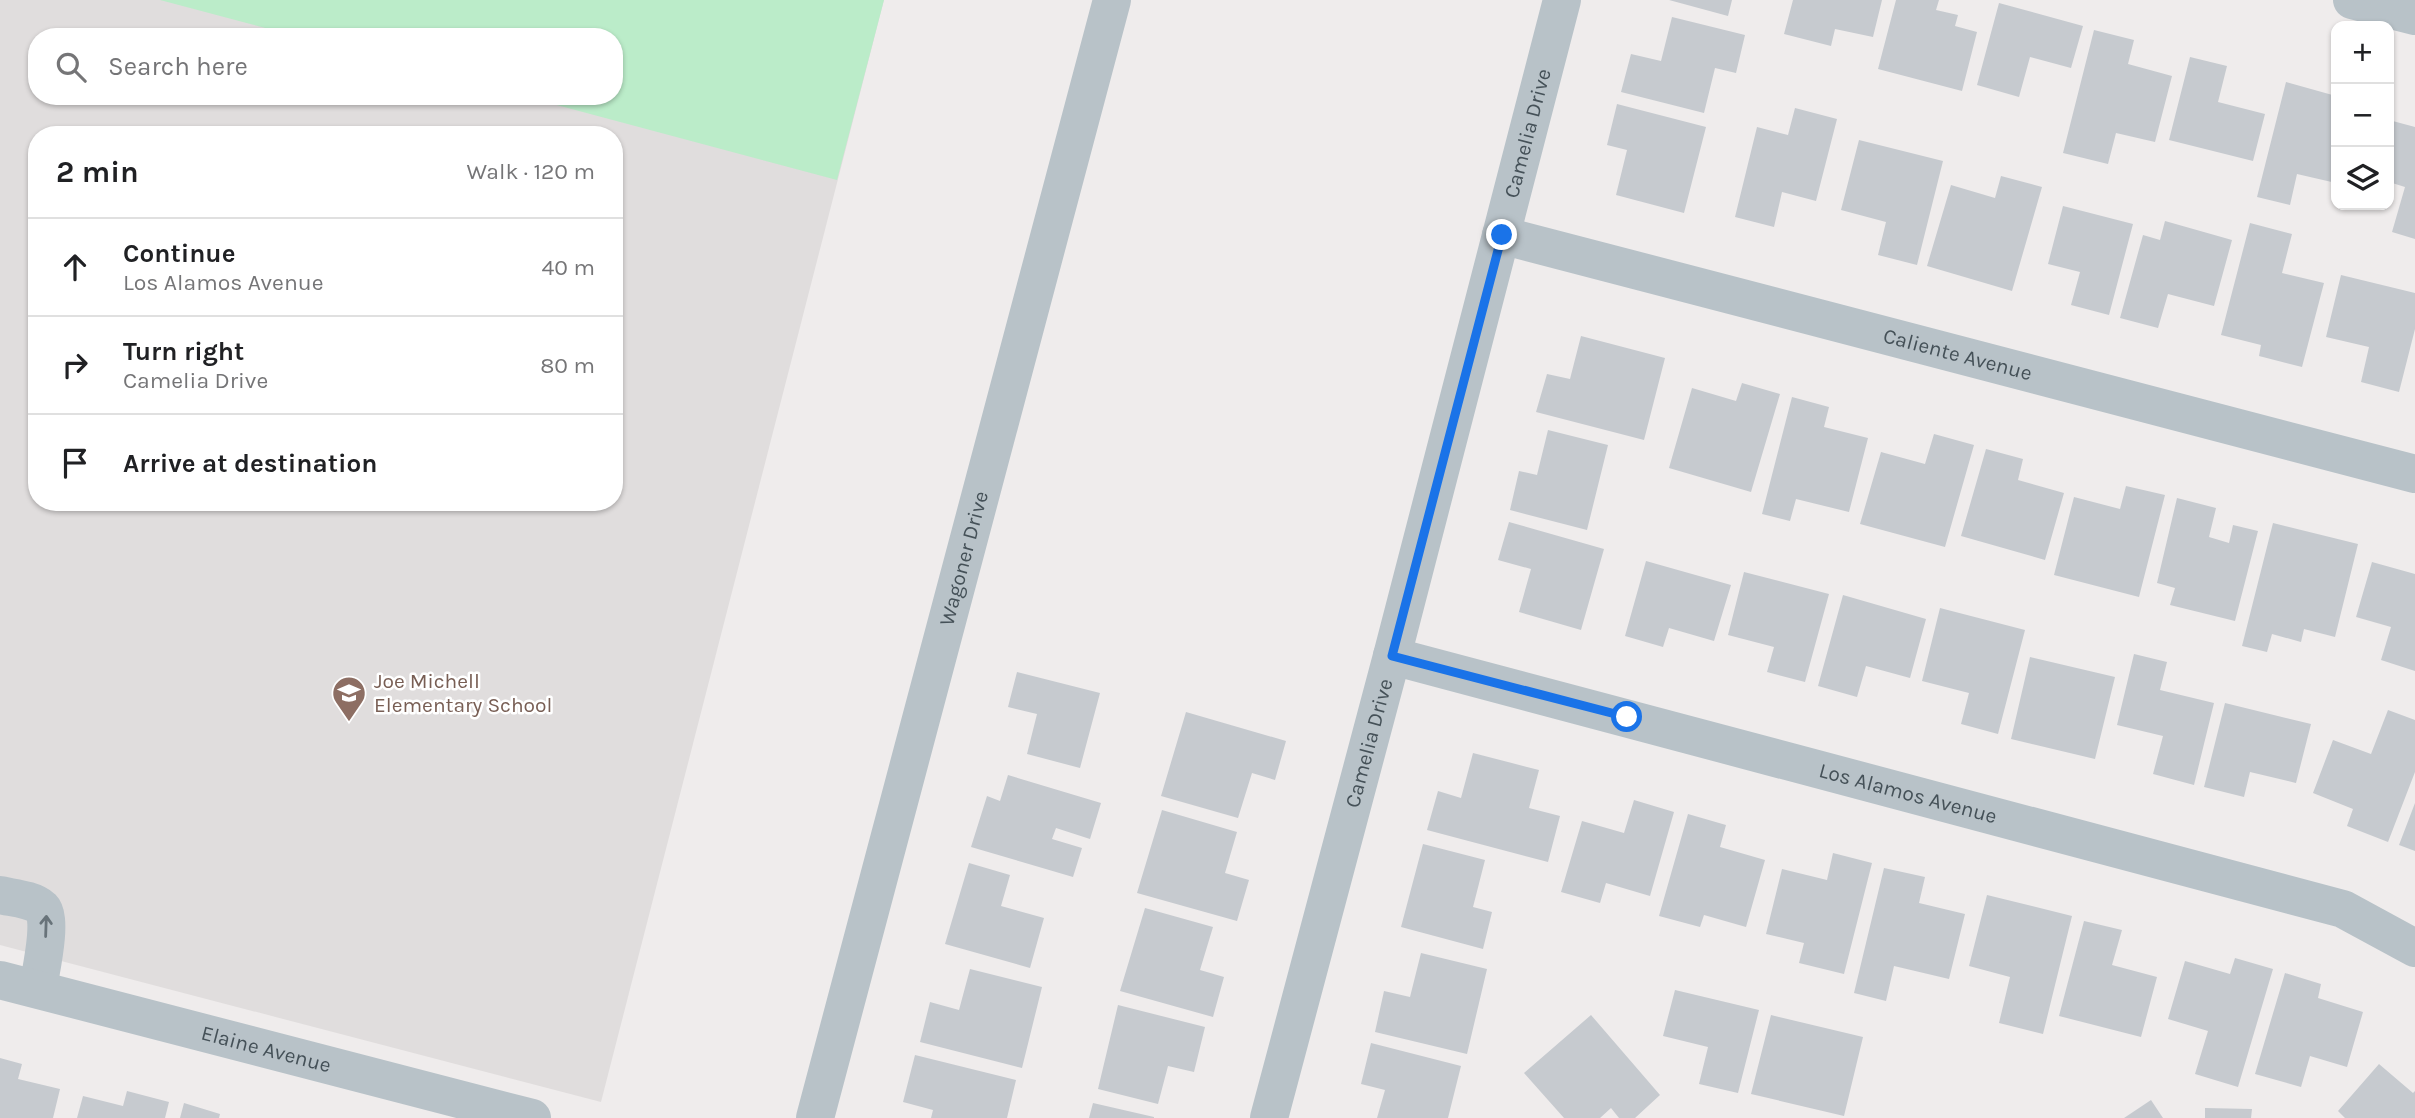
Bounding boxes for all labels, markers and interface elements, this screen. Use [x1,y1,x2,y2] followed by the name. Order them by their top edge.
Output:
[2331,21,2394,210] map controls
[2331,21,2394,84] button: +
[28,28,623,105] search box
[52,48,90,86] icon: search
[108,51,248,82] text: Search here
[1499,66,1556,201] street label: Camelia Drive
[2331,84,2394,147] button: −
[2331,147,2394,210] button: layers
[56,154,139,190] text: 2 min
[467,158,595,185] text: Walk · 120 m
[1486,219,1517,250] route end
[123,238,235,269] text: Continue
[56,248,94,286] icon: ahead
[542,254,595,281] text: 40 m
[123,269,324,296] text: Los Alamos Avenue
[1881,323,2035,385] street label: Caliente Avenue
[123,336,244,367] text: Turn right
[56,346,94,384] icon: right
[540,352,595,379] text: 80 m
[123,367,268,394] text: Camelia Drive
[56,444,94,482] icon: arrive
[123,448,377,479] text: Arrive at destination
[934,489,993,628] street label: Wagoner Drive
[374,669,552,717] place label: Joe Michell Elementary School
[330,674,368,723] school or university icon: Joe Michell Elementary School
[1340,676,1397,810] street label: Camelia Drive
[1611,701,1642,732] route start
[1816,758,2000,828] street label: Los Alamos Avenue
[39,915,52,938] one-way arrow
[199,1021,334,1077] street label: Elaine Avenue

